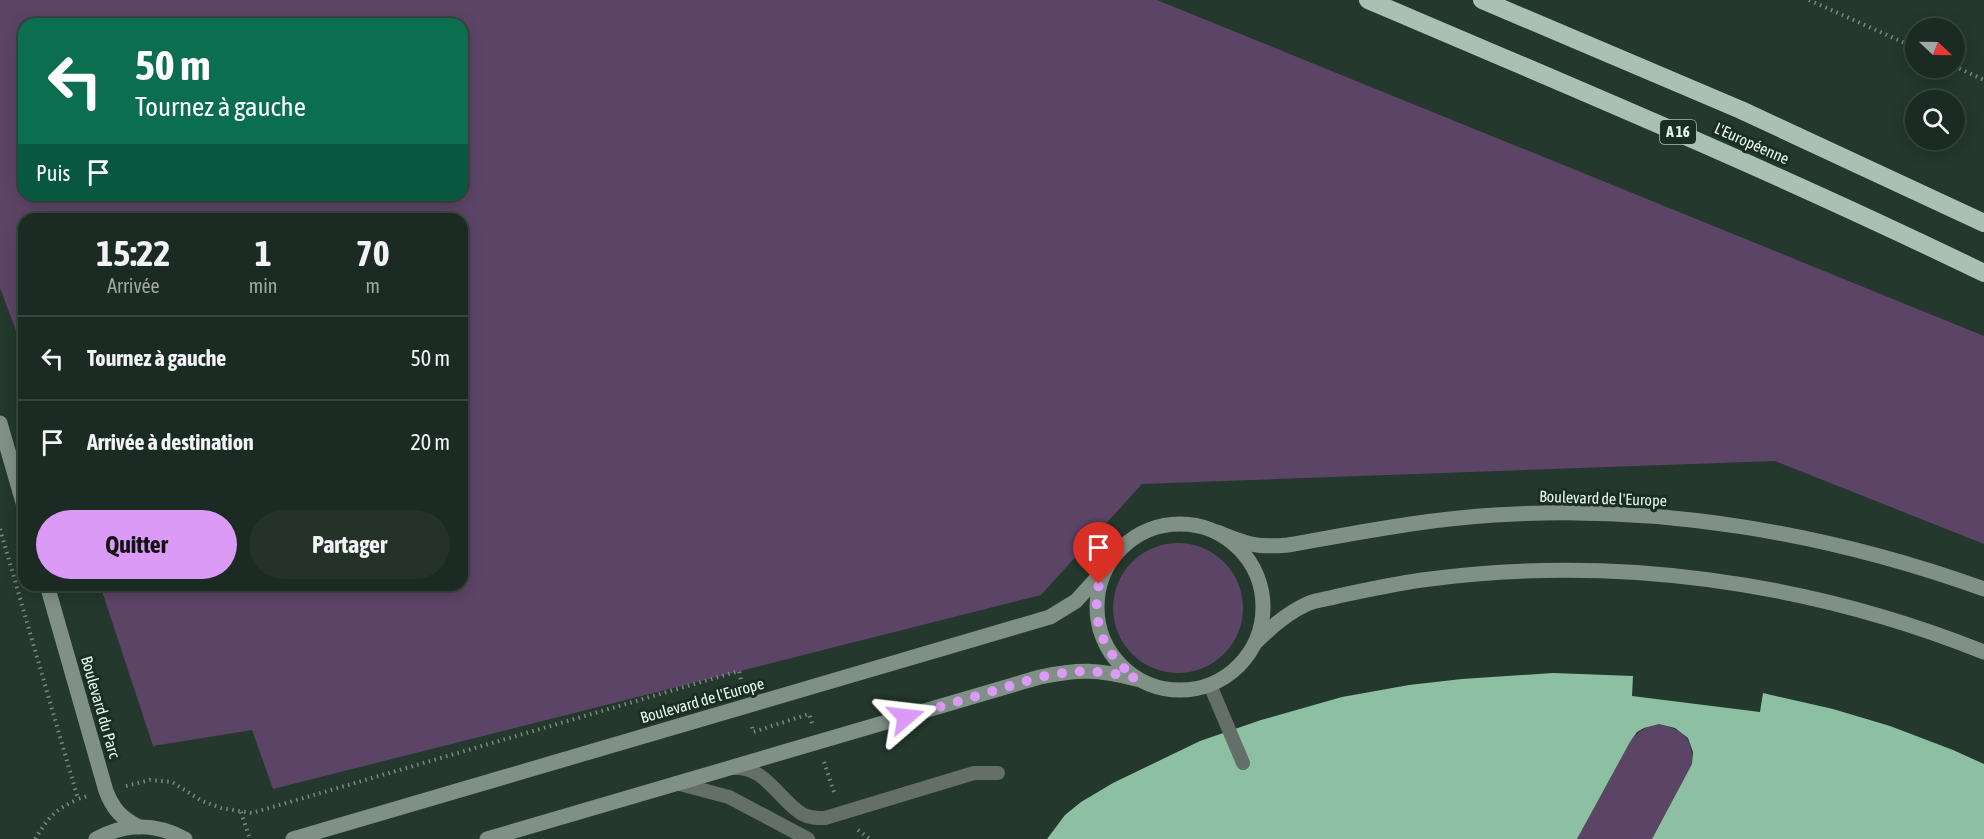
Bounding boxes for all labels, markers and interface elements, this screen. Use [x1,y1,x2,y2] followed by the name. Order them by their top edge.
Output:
[1905,18,1965,78] north arrow
[1905,18,1965,150] map controls
[135,41,210,89] text: 50 m
[36,42,114,120] icon: left
[1905,90,1965,150] button: search
[135,91,306,122] text: Tournez à gauche
[1712,119,1792,168] street label: L'Européenne
[1660,120,1696,144] road number: A 16
[82,156,115,189] icon: arrive
[36,160,70,186] text: Puis
[96,232,170,274] text: 15:22
[255,232,272,274] text: 1
[356,232,390,274] text: 70
[107,274,160,297] text: Arrivée
[249,274,277,297] text: min
[366,274,380,297] text: m
[36,342,69,375] icon: left
[87,345,226,371] text: Tournez à gauche
[410,345,450,371] text: 50 m
[36,426,69,459] icon: arrive
[87,429,254,455] text: Arrivée à destination
[410,429,450,455] text: 20 m
[1539,487,1667,510] street label: Boulevard de l'Europe
[36,510,237,579] button: Quitter
[249,510,450,579] button: Partager
[1073,522,1124,584] pin
[1082,531,1115,564] icon: arrive
[78,654,124,760] street label: Boulevard du Parc
[638,674,766,727] street label: Boulevard de l'Europe
[874,685,938,749] position arrow

